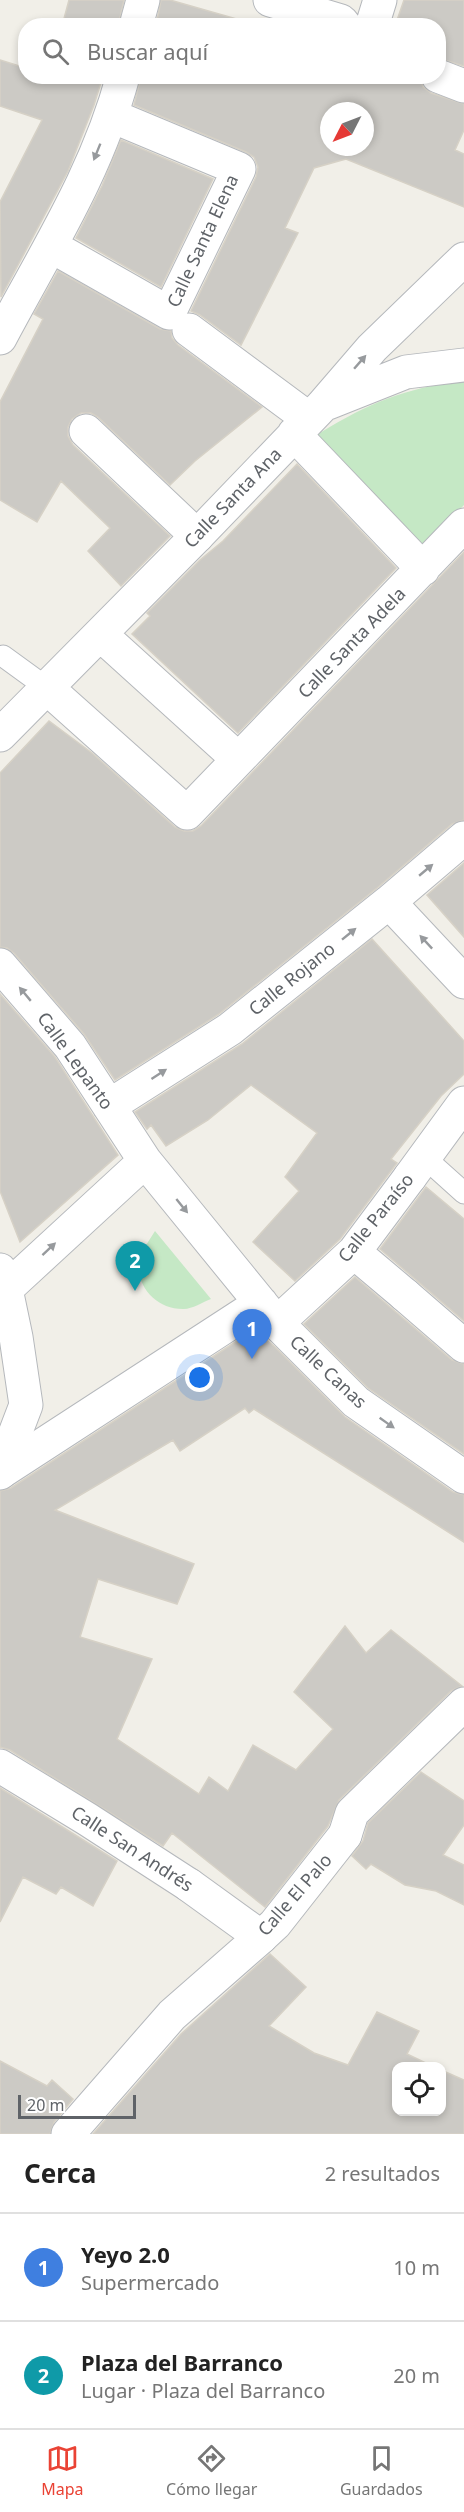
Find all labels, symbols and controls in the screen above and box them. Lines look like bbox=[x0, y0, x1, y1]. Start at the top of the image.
search box bbox=[18, 18, 446, 84]
icon: search bbox=[39, 35, 72, 68]
text: Buscar aquí bbox=[87, 36, 208, 66]
north arrow bbox=[320, 102, 374, 156]
one-way arrow bbox=[92, 143, 102, 161]
street label: Calle Santa Elena bbox=[161, 170, 243, 311]
one-way arrow bbox=[353, 355, 366, 370]
street label: Calle Santa Ana bbox=[178, 442, 286, 553]
street label: Calle Santa Adela bbox=[292, 582, 410, 703]
one-way arrow bbox=[418, 864, 433, 877]
one-way arrow bbox=[341, 927, 357, 940]
one-way arrow bbox=[420, 935, 434, 949]
street label: Calle Rojano bbox=[243, 936, 340, 1020]
one-way arrow bbox=[19, 986, 32, 1002]
street label: Calle Lepanto bbox=[32, 1007, 119, 1114]
one-way arrow bbox=[150, 1069, 167, 1080]
street label: Calle Paraíso bbox=[332, 1168, 419, 1267]
one-way arrow bbox=[176, 1198, 189, 1214]
one-way arrow bbox=[42, 1242, 57, 1256]
pin: 2 bbox=[116, 1242, 154, 1291]
pin: 1 bbox=[232, 1310, 272, 1359]
street label: Calle Canas bbox=[285, 1329, 372, 1413]
your location bbox=[185, 1363, 214, 1392]
one-way arrow bbox=[379, 1417, 395, 1429]
street label: Calle San Andrés bbox=[67, 1800, 198, 1897]
street label: Calle El Palo bbox=[252, 1848, 337, 1941]
map controls bbox=[392, 2062, 446, 2116]
button: locate bbox=[392, 2062, 446, 2116]
scale bar bbox=[18, 2092, 136, 2120]
text: 20 m bbox=[27, 2094, 64, 2116]
text: Cerca bbox=[24, 2155, 96, 2191]
text: 2 resultados bbox=[325, 2160, 440, 2187]
text: Yeyo 2.0 bbox=[81, 2239, 170, 2269]
text: 1 bbox=[38, 2254, 49, 2281]
text: 10 m bbox=[393, 2254, 440, 2281]
text: Supermercado bbox=[81, 2269, 219, 2296]
text: Plaza del Barranco bbox=[81, 2347, 283, 2377]
text: 2 bbox=[38, 2362, 49, 2389]
text: 20 m bbox=[393, 2362, 440, 2389]
text: Lugar · Plaza del Barranco bbox=[81, 2377, 325, 2404]
tab: Mapa bbox=[41, 2442, 84, 2500]
tab: Cómo llegar bbox=[166, 2442, 257, 2500]
tab: Guardados bbox=[340, 2442, 423, 2500]

